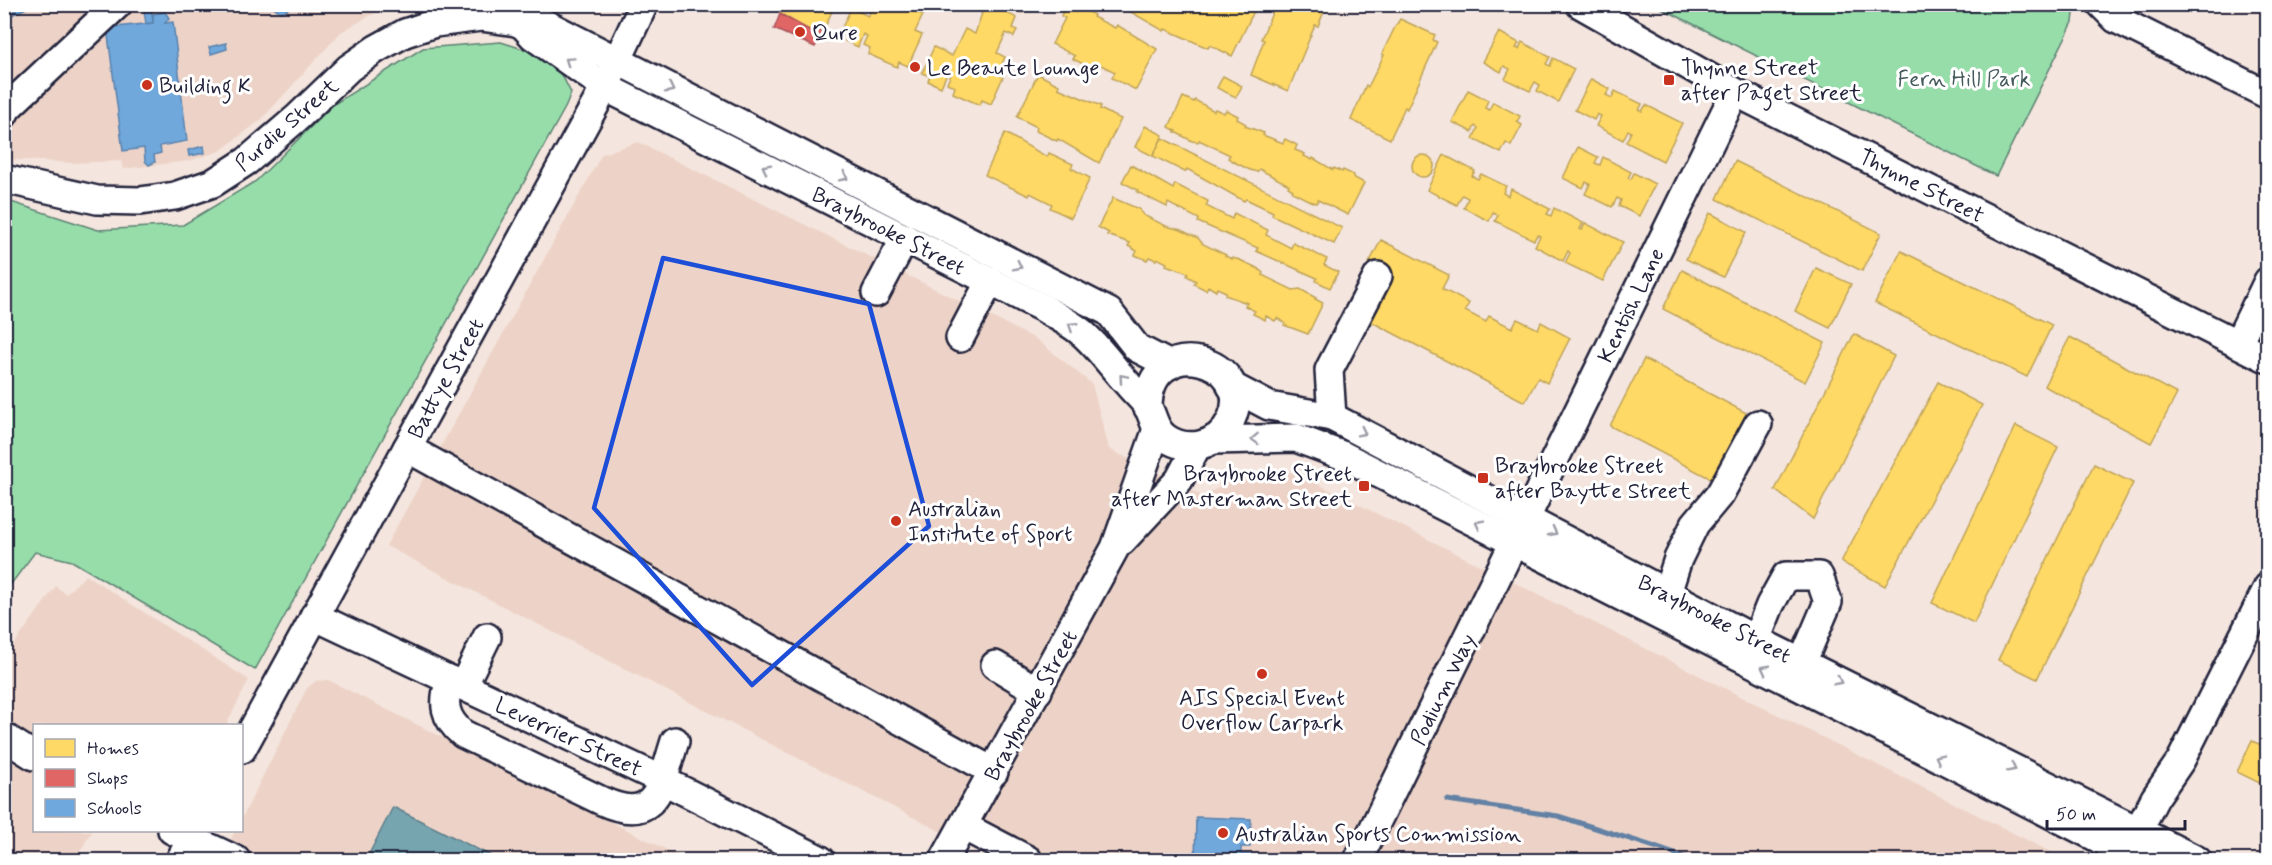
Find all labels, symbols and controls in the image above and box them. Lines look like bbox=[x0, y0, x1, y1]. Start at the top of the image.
place label: Qure bbox=[812, 20, 858, 48]
marker: Qure bbox=[793, 25, 807, 39]
place label: Le Beaute Lounge bbox=[927, 55, 1100, 84]
place label: Thynne Street after Paget Street bbox=[1681, 55, 1862, 111]
one-way arrow bbox=[564, 57, 575, 68]
marker: Le Beaute Lounge bbox=[908, 60, 922, 74]
park label: Fern Hill Park bbox=[1898, 66, 2030, 94]
place label: Building K bbox=[159, 73, 251, 104]
street label: Purdie Street bbox=[230, 73, 345, 178]
marker: Thynne Street after Paget Street bbox=[1662, 73, 1676, 87]
marker: Building K bbox=[140, 78, 154, 92]
one-way arrow bbox=[664, 81, 675, 93]
street label: Thynne Street bbox=[1854, 143, 1988, 230]
one-way arrow bbox=[761, 164, 772, 175]
one-way arrow bbox=[837, 170, 848, 182]
street label: Braybrooke Street bbox=[807, 181, 970, 282]
street label: Kentish Lane bbox=[1592, 244, 1672, 368]
one-way arrow bbox=[1011, 258, 1022, 270]
street label: Battye Street bbox=[402, 314, 491, 444]
one-way arrow bbox=[1068, 322, 1079, 333]
one-way arrow bbox=[1119, 375, 1130, 385]
one-way arrow bbox=[1355, 425, 1366, 437]
one-way arrow bbox=[1250, 433, 1259, 445]
place label: Braybrooke Street after Baytte Street bbox=[1495, 453, 1691, 506]
place label: Braybrooke Street after Masterman Street bbox=[1111, 461, 1352, 514]
marker: Braybrooke Street after Baytte Street bbox=[1476, 471, 1490, 485]
marker: Braybrooke Street after Masterman Street bbox=[1357, 479, 1371, 493]
place label: Australian Institute of Sport bbox=[908, 496, 1072, 549]
marker: Australian Institute of Sport bbox=[889, 514, 903, 528]
one-way arrow bbox=[1475, 520, 1486, 531]
one-way arrow bbox=[1547, 525, 1557, 536]
street label: Braybrooke Street bbox=[1633, 569, 1796, 670]
street label: Braybrooke Street bbox=[979, 626, 1085, 786]
street label: Podium Way bbox=[1405, 630, 1483, 750]
one-way arrow bbox=[1761, 665, 1772, 677]
marker: AIS Special Event Overflow Carpark bbox=[1255, 667, 1269, 681]
one-way arrow bbox=[1831, 673, 1842, 685]
place label: AIS Special Event Overflow Carpark bbox=[1179, 685, 1345, 738]
street label: Leverrier Street bbox=[490, 692, 646, 784]
legend bbox=[33, 724, 243, 832]
text: Homes bbox=[87, 737, 139, 761]
one-way arrow bbox=[1935, 754, 1946, 765]
one-way arrow bbox=[2006, 761, 2016, 772]
text: Shops bbox=[87, 767, 128, 791]
scale bar bbox=[2047, 793, 2185, 831]
text: Schools bbox=[87, 797, 142, 821]
text: 50 m bbox=[2056, 803, 2096, 827]
place label: Australian Sports Commission bbox=[1235, 821, 1521, 849]
marker: Australian Sports Commission bbox=[1216, 826, 1230, 840]

